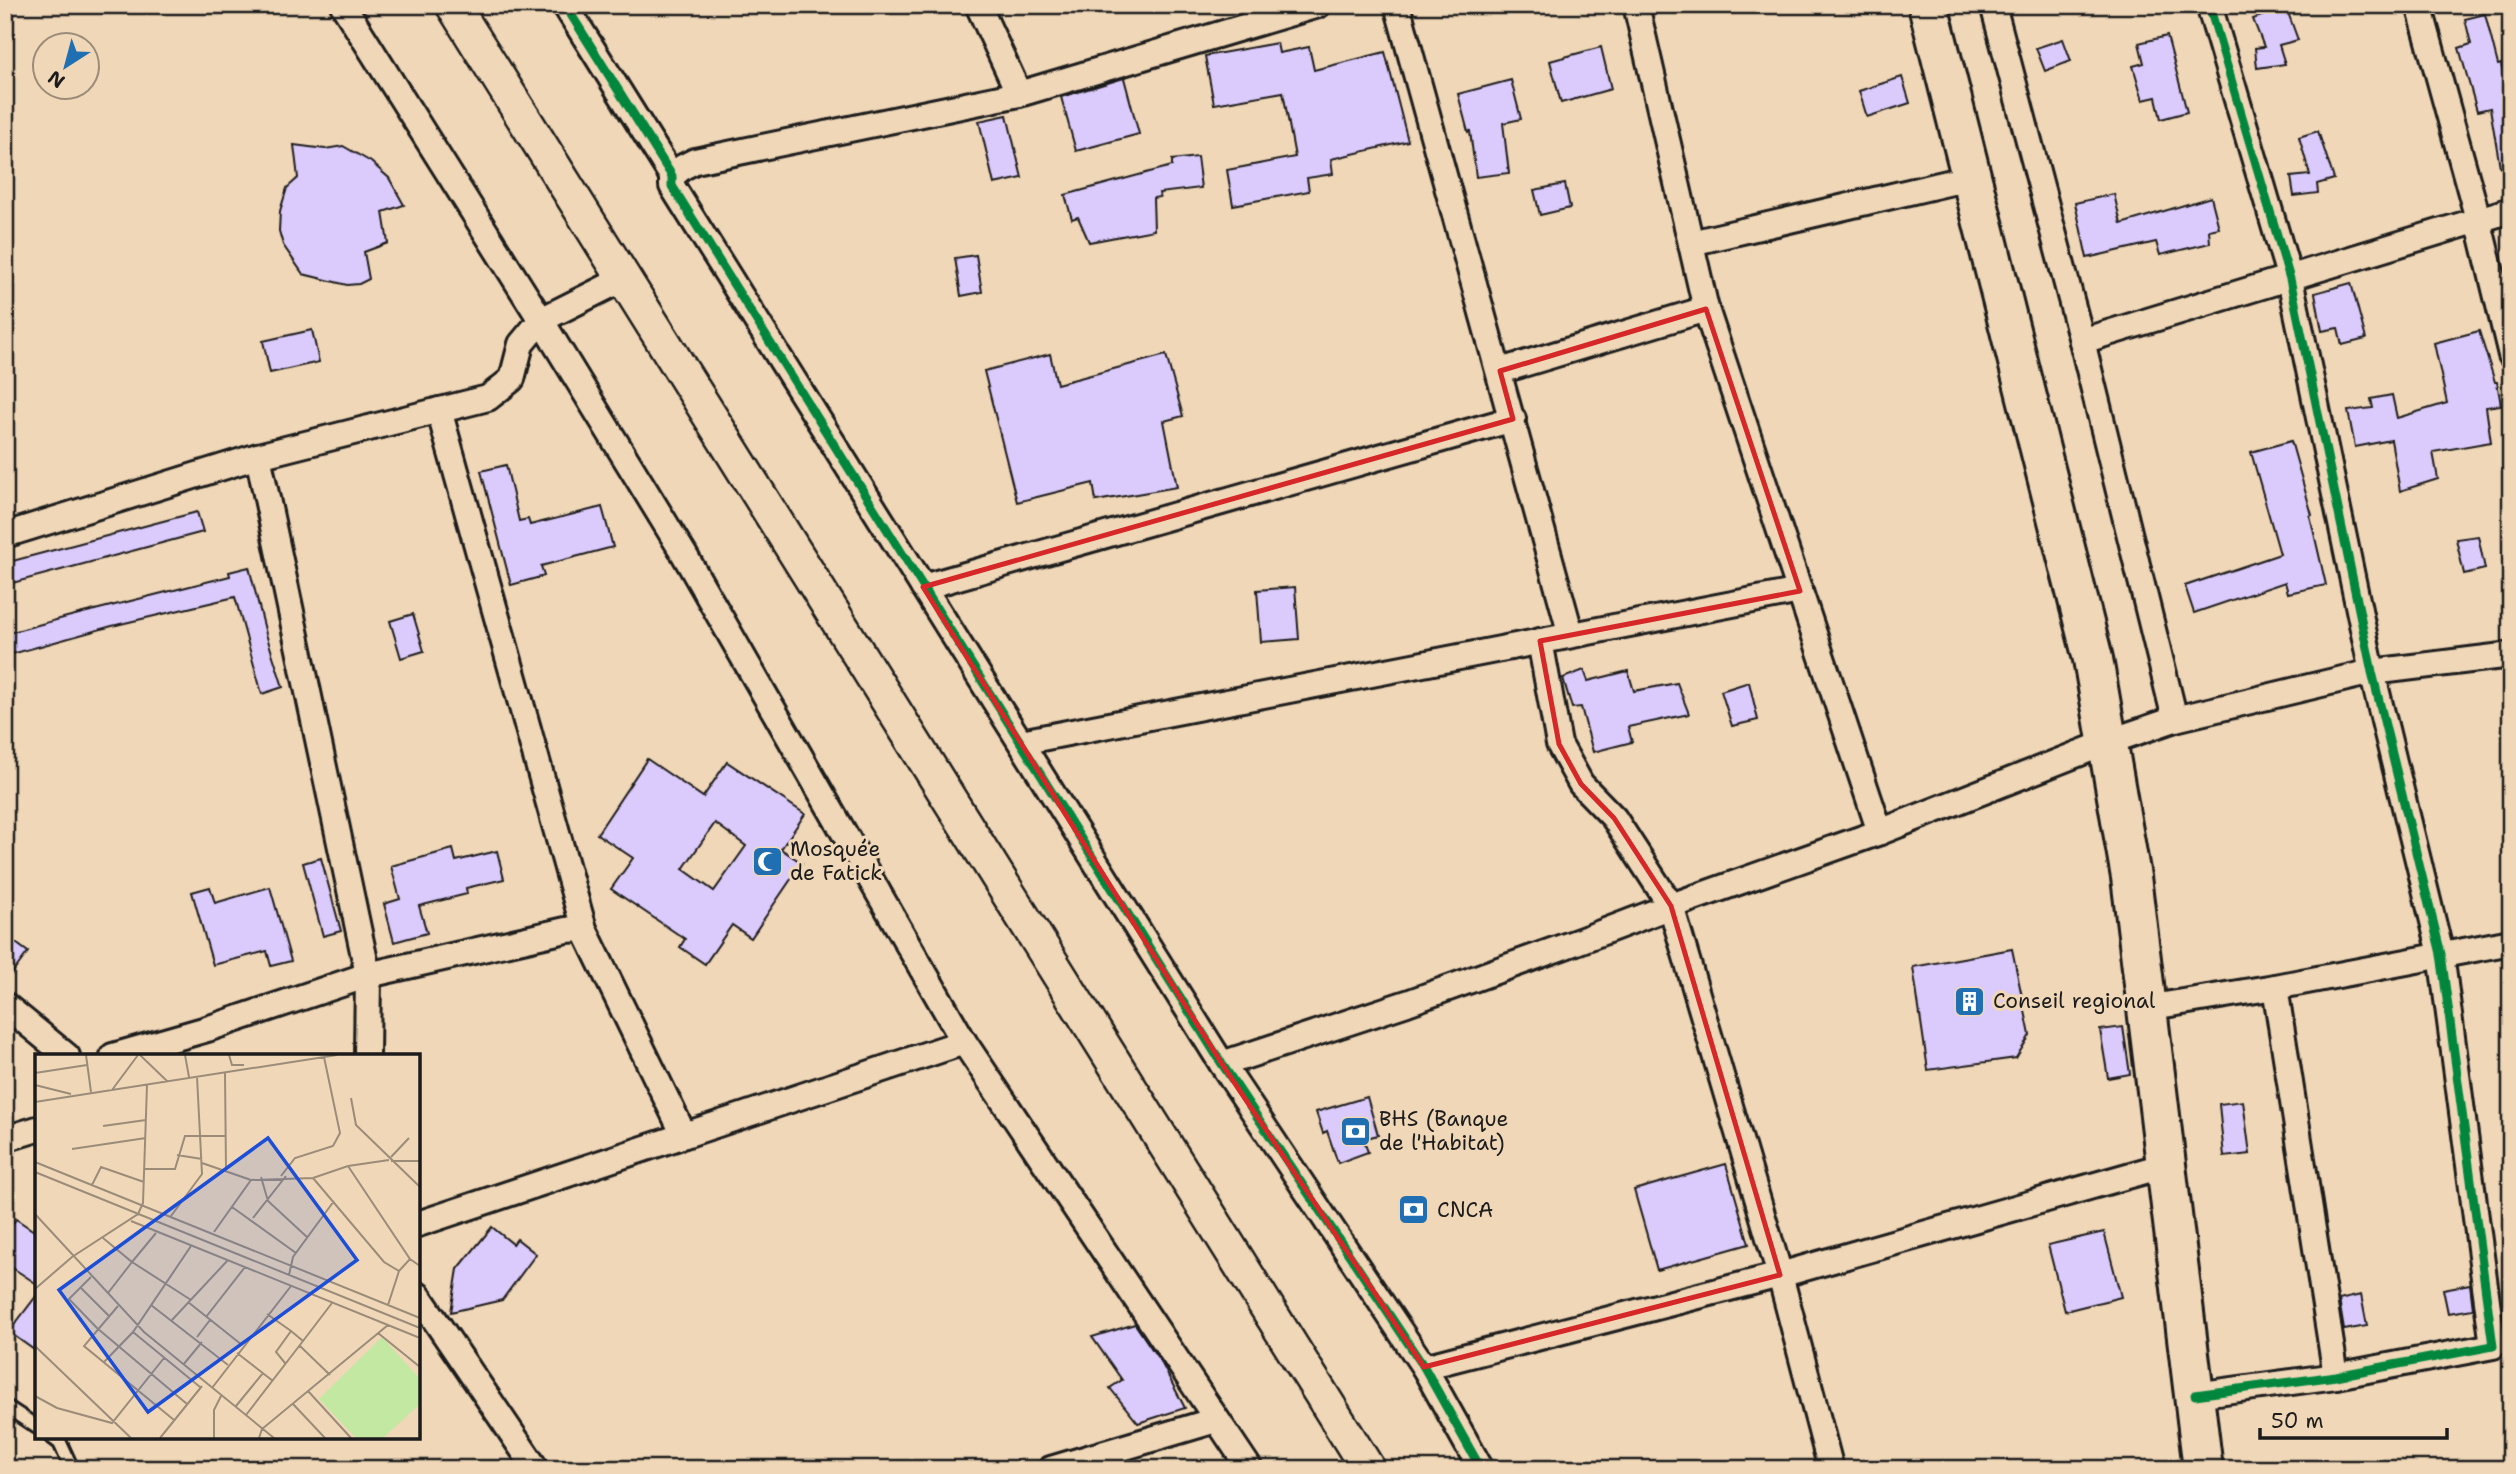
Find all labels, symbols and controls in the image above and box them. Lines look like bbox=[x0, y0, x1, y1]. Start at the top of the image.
north arrow bbox=[32, 32, 102, 102]
text: N bbox=[43, 65, 70, 94]
place label: Mosquée de Fatick bbox=[790, 835, 882, 887]
mosque icon: Mosquée de Fatick bbox=[750, 844, 784, 878]
building icon: Conseil regional bbox=[1953, 984, 1987, 1018]
place label: Conseil regional bbox=[1993, 987, 2156, 1015]
inset map bbox=[35, 1054, 420, 1439]
place label: BHS (Banque de l'Habitat) bbox=[1379, 1105, 1508, 1157]
bank icon: BHS (Banque de l'Habitat) bbox=[1339, 1114, 1373, 1148]
bank icon: CNCA bbox=[1397, 1193, 1431, 1227]
place label: CNCA bbox=[1437, 1196, 1493, 1224]
scale bar bbox=[2260, 1397, 2448, 1441]
text: 50 m bbox=[2271, 1407, 2324, 1435]

